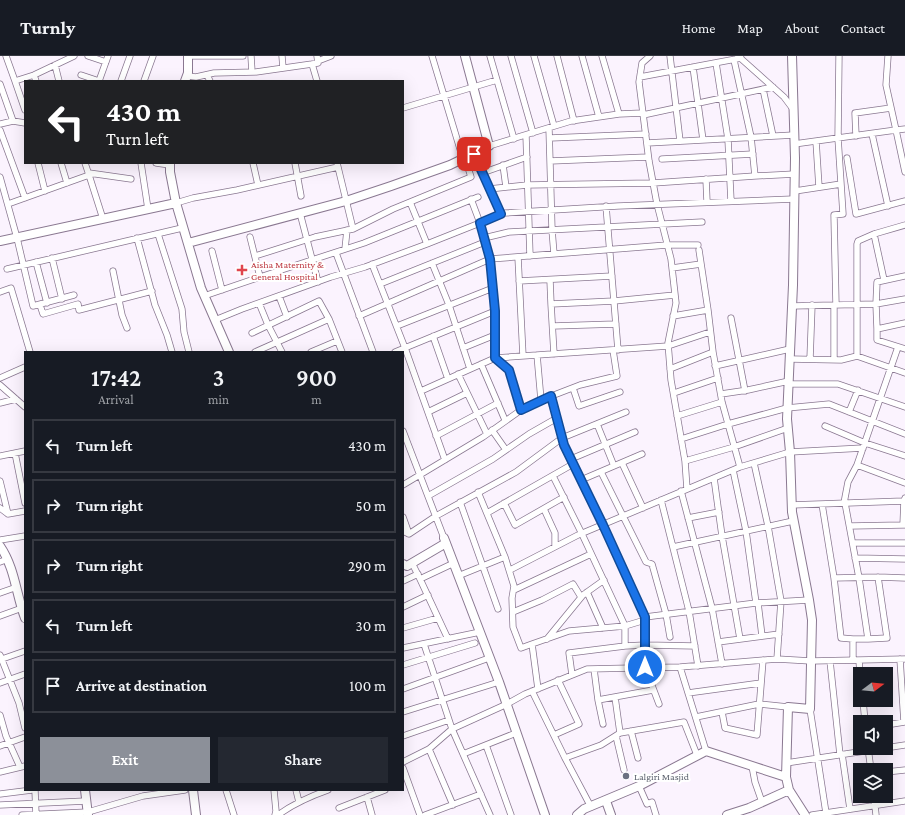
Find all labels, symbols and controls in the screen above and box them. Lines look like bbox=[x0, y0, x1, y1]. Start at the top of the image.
text: Turnly bbox=[20, 17, 75, 38]
text: Home bbox=[682, 20, 715, 36]
text: Map bbox=[737, 20, 763, 36]
text: About bbox=[785, 20, 819, 36]
text: Contact bbox=[841, 20, 885, 36]
icon: left bbox=[40, 96, 92, 148]
text: 430 m bbox=[106, 96, 181, 127]
text: Turn left bbox=[106, 129, 169, 149]
pin bbox=[457, 137, 491, 171]
icon: arrive bbox=[463, 143, 485, 165]
place label: Aisha Maternity & General Hospital bbox=[251, 259, 325, 282]
marker: Aisha Maternity & General Hospital bbox=[236, 264, 248, 276]
text: 17:42 bbox=[91, 364, 141, 391]
text: 3 bbox=[213, 364, 224, 391]
text: 900 bbox=[296, 364, 337, 391]
text: Arrival bbox=[98, 392, 134, 407]
text: min bbox=[208, 392, 229, 407]
text: m bbox=[311, 392, 322, 407]
icon: left bbox=[42, 435, 64, 457]
text: Turn left bbox=[76, 438, 132, 454]
text: 430 m bbox=[348, 438, 386, 454]
icon: right bbox=[42, 495, 64, 517]
text: Turn right bbox=[76, 498, 143, 514]
text: 50 m bbox=[356, 498, 386, 514]
icon: right bbox=[42, 555, 64, 577]
text: Turn right bbox=[76, 558, 143, 574]
text: 290 m bbox=[348, 558, 386, 574]
icon: left bbox=[42, 615, 64, 637]
text: Turn left bbox=[76, 618, 132, 634]
text: 30 m bbox=[356, 618, 386, 634]
position arrow bbox=[624, 646, 666, 688]
north arrow bbox=[853, 667, 893, 707]
map controls bbox=[853, 667, 893, 803]
icon: arrive bbox=[42, 675, 64, 697]
text: Arrive at destination bbox=[76, 678, 207, 694]
text: 100 m bbox=[349, 678, 386, 694]
button: sound bbox=[853, 715, 893, 755]
button: Exit bbox=[40, 737, 210, 783]
button: Share bbox=[218, 737, 388, 783]
button: layers bbox=[853, 763, 893, 803]
marker: Lalgiri Masjid bbox=[621, 771, 631, 781]
place label: Lalgiri Masjid bbox=[634, 771, 690, 783]

